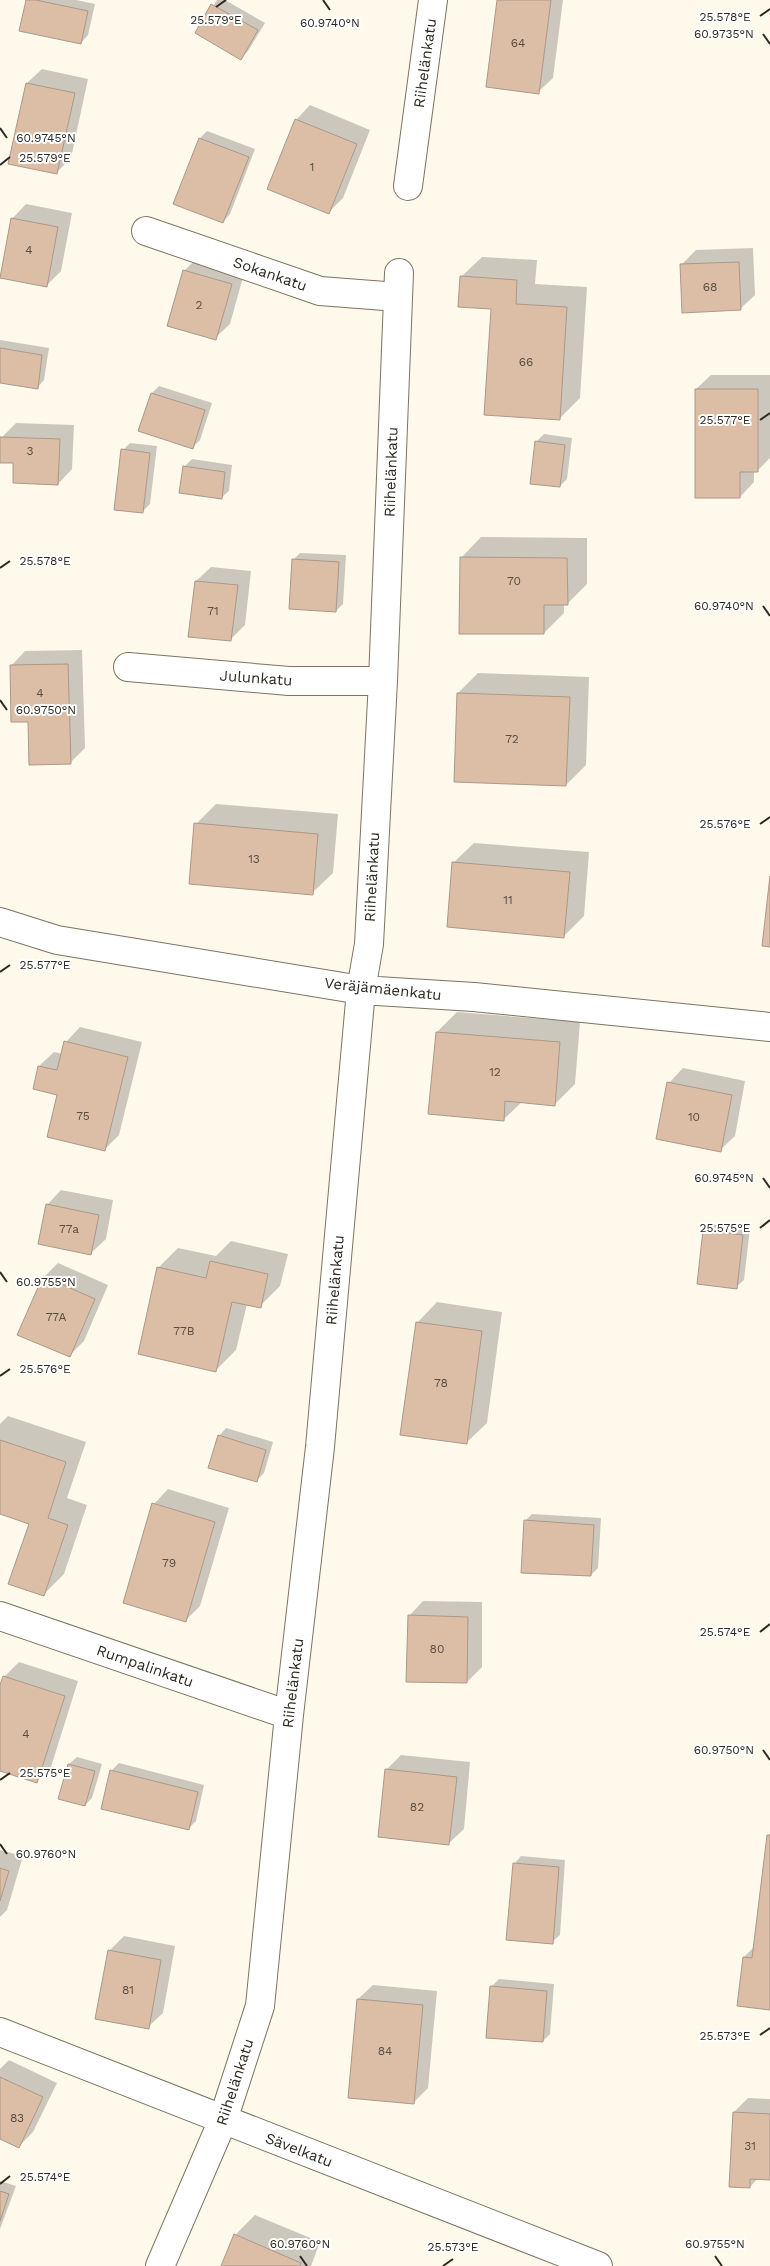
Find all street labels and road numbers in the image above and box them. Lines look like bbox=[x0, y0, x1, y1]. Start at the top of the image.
street label: Riihelänkatu bbox=[410, 17, 440, 109]
street label: Sokankatu bbox=[231, 253, 309, 295]
street label: Riihelänkatu bbox=[380, 427, 402, 517]
street label: Julunkatu bbox=[219, 666, 293, 690]
street label: Riihelänkatu bbox=[361, 831, 383, 923]
street label: Veräjämäenkatu bbox=[324, 974, 442, 1004]
street label: Riihelänkatu bbox=[322, 1234, 348, 1326]
street label: Riihelänkatu bbox=[279, 1637, 307, 1729]
street label: Rumpalinkatu bbox=[94, 1641, 196, 1691]
street label: Riihelänkatu bbox=[212, 2036, 258, 2128]
street label: Sävelkatu bbox=[263, 2129, 335, 2171]

